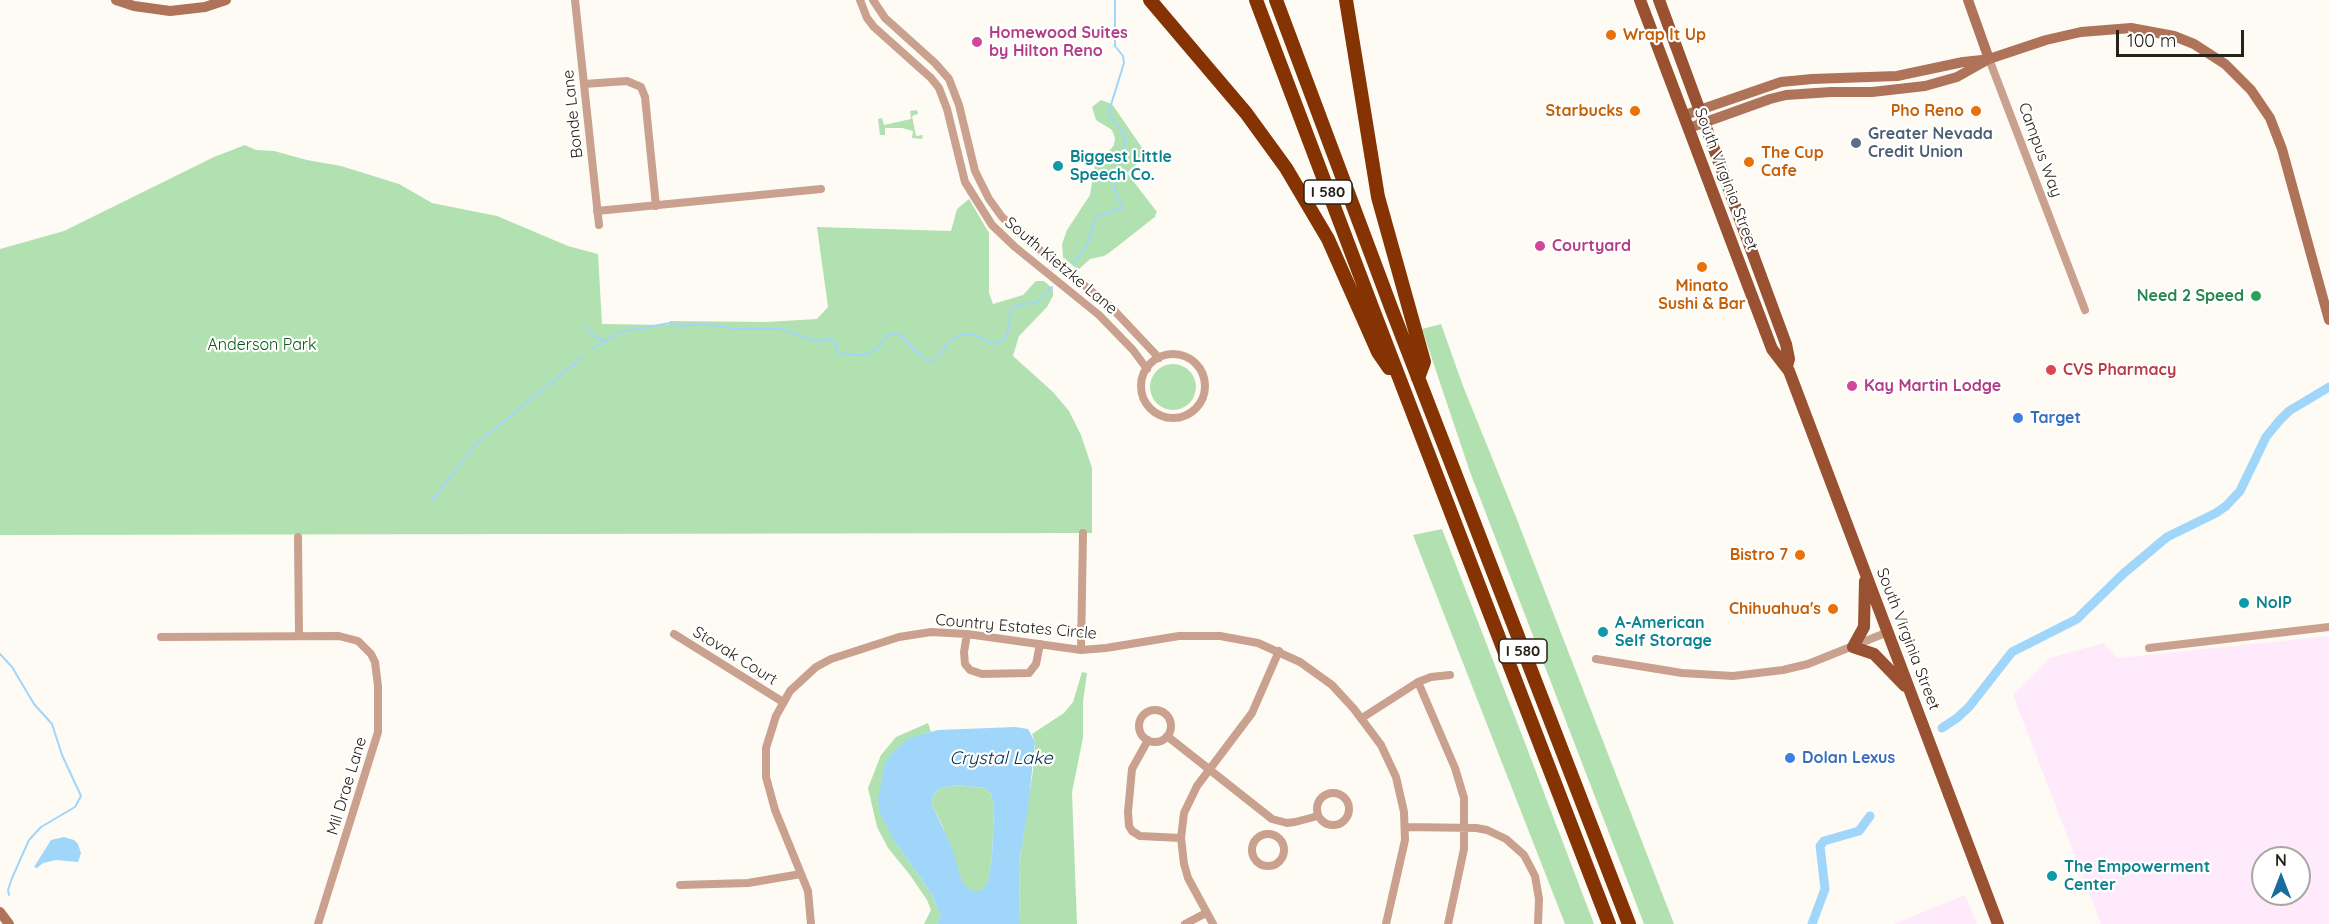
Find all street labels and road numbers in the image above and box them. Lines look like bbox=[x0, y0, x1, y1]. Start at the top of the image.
street label: Bonde Lane bbox=[559, 69, 587, 159]
street label: Campus Way bbox=[2014, 100, 2066, 200]
street label: South Virginia Street bbox=[1690, 105, 1762, 253]
road number: I 580 bbox=[1304, 180, 1352, 204]
street label: South Kietzke Lane bbox=[1001, 213, 1121, 319]
street label: South Virginia Street bbox=[1872, 565, 1944, 713]
street label: Country Estates Circle bbox=[934, 610, 1098, 644]
street label: Stovak Court bbox=[689, 622, 781, 690]
road number: I 580 bbox=[1499, 639, 1547, 663]
street label: Mil Drae Lane bbox=[323, 735, 371, 837]

